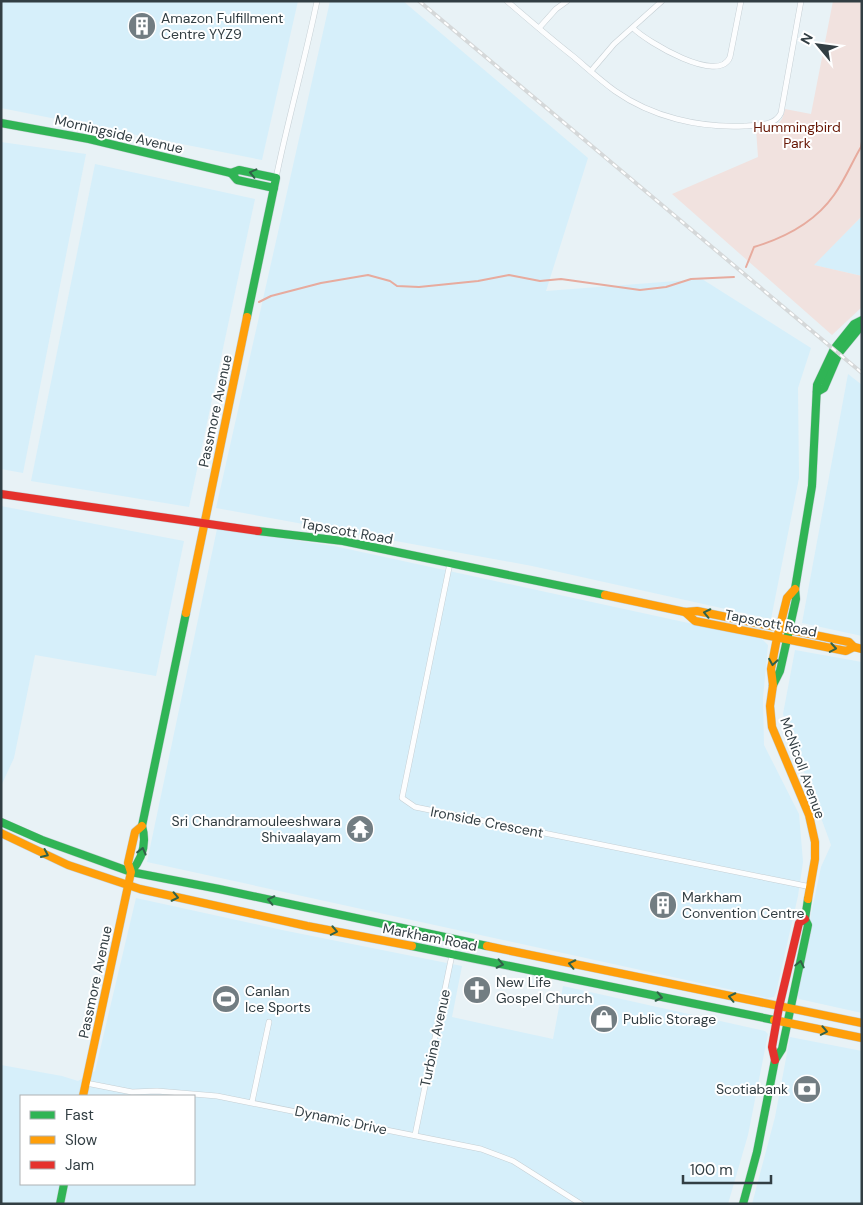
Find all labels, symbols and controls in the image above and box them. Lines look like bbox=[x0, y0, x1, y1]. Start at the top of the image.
place label: Amazon Fulfillment Centre YYZ9 bbox=[161, 9, 284, 43]
building icon: Amazon Fulfillment Centre YYZ9 bbox=[127, 11, 157, 41]
north arrow bbox=[793, 20, 843, 70]
text: N bbox=[796, 30, 817, 48]
street label: Morningside Avenue bbox=[53, 111, 185, 158]
park label: Hummingbird Park bbox=[753, 118, 841, 152]
one-way arrow bbox=[249, 168, 258, 179]
street label: Passmore Avenue bbox=[194, 353, 236, 469]
street label: Tapscott Road bbox=[299, 514, 395, 548]
street label: Tapscott Road bbox=[723, 605, 819, 641]
one-way arrow bbox=[702, 608, 711, 618]
one-way arrow bbox=[829, 643, 837, 653]
one-way arrow bbox=[768, 657, 778, 666]
street label: McNicoll Avenue bbox=[776, 715, 830, 821]
street label: Ironside Crescent bbox=[429, 802, 545, 842]
place label: Sri Chandramouleeshwara Shivaalayam bbox=[172, 812, 341, 846]
temple icon: Sri Chandramouleeshwara Shivaalayam bbox=[345, 814, 375, 844]
one-way arrow bbox=[136, 846, 147, 855]
one-way arrow bbox=[40, 848, 49, 858]
place label: Markham Convention Centre bbox=[682, 888, 805, 922]
building icon: Markham Convention Centre bbox=[648, 890, 678, 920]
one-way arrow bbox=[171, 891, 180, 902]
one-way arrow bbox=[266, 896, 275, 906]
street label: Markham Road bbox=[381, 919, 479, 955]
street label: Passmore Avenue bbox=[74, 924, 116, 1040]
one-way arrow bbox=[330, 926, 339, 936]
one-way arrow bbox=[496, 958, 504, 969]
one-way arrow bbox=[794, 959, 805, 968]
one-way arrow bbox=[568, 960, 577, 970]
place label: New Life Gospel Church bbox=[496, 973, 593, 1007]
church icon: New Life Gospel Church bbox=[462, 975, 492, 1005]
place label: Canlan Ice Sports bbox=[245, 982, 311, 1016]
sports icon: Canlan Ice Sports bbox=[211, 984, 241, 1014]
street label: Turbina Avenue bbox=[416, 987, 454, 1089]
one-way arrow bbox=[655, 991, 664, 1002]
one-way arrow bbox=[727, 992, 736, 1003]
shop icon: Public Storage bbox=[589, 1004, 619, 1034]
place label: Public Storage bbox=[623, 1010, 716, 1028]
one-way arrow bbox=[820, 1025, 829, 1036]
bank icon: Scotiabank bbox=[792, 1074, 822, 1104]
place label: Scotiabank bbox=[716, 1080, 788, 1098]
legend bbox=[20, 1095, 195, 1185]
street label: Dynamic Drive bbox=[293, 1101, 389, 1139]
text: Fast bbox=[65, 1105, 94, 1125]
text: Slow bbox=[65, 1130, 98, 1150]
scale bar bbox=[683, 1152, 770, 1184]
text: Jam bbox=[65, 1155, 94, 1175]
text: 100 m bbox=[690, 1160, 733, 1180]

